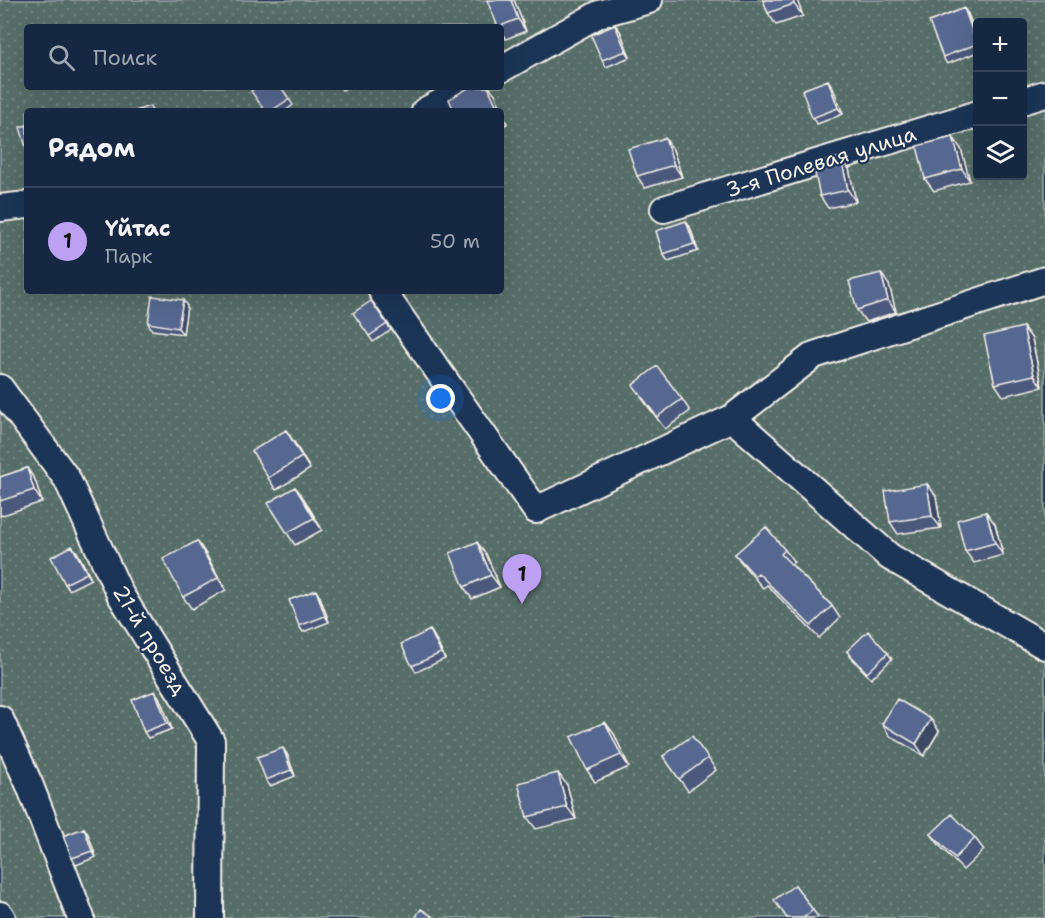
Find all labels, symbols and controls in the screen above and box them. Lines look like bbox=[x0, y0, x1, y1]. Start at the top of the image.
map controls bbox=[973, 18, 1027, 180]
button: + bbox=[973, 18, 1027, 72]
search box bbox=[24, 24, 504, 90]
icon: search bbox=[45, 41, 78, 74]
text: Поиск bbox=[93, 43, 157, 72]
button: − bbox=[973, 72, 1027, 126]
street label: 3-я Полевая улица bbox=[722, 120, 920, 204]
button: layers bbox=[973, 126, 1027, 180]
text: Рядом bbox=[48, 130, 135, 165]
text: Үйтас bbox=[105, 214, 171, 243]
text: 1 bbox=[63, 228, 72, 254]
text: 50 m bbox=[430, 228, 480, 254]
text: Парк bbox=[105, 243, 152, 269]
your location bbox=[426, 384, 455, 413]
pin: 1 bbox=[502, 554, 542, 604]
street label: 21-й проезд bbox=[106, 580, 194, 700]

